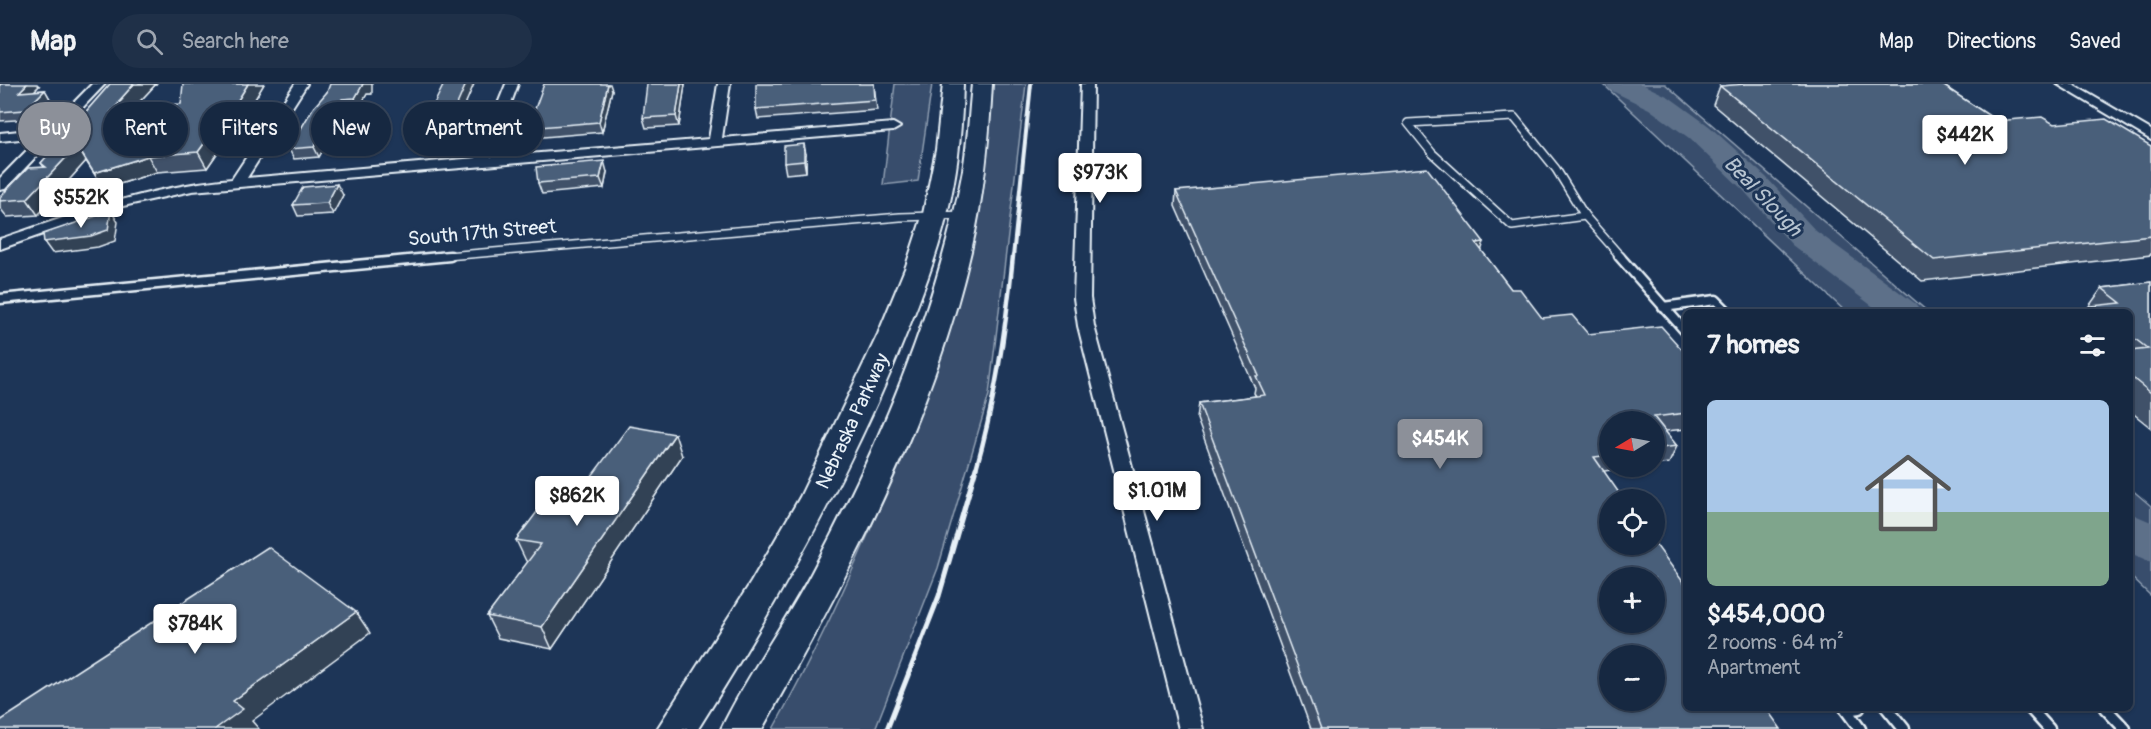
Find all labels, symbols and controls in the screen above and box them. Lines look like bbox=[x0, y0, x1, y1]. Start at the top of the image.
search box bbox=[112, 14, 532, 68]
text: Map bbox=[30, 24, 76, 59]
icon: search bbox=[133, 25, 166, 58]
text: Search here bbox=[181, 27, 289, 55]
text: Map bbox=[1879, 28, 1914, 55]
text: Directions bbox=[1947, 28, 2036, 55]
text: Saved bbox=[2069, 28, 2121, 55]
chip: Buy bbox=[18, 102, 91, 156]
chip: Rent bbox=[103, 102, 188, 156]
chip: Filters bbox=[200, 102, 299, 156]
chip: New bbox=[311, 102, 391, 156]
chip: Apartment bbox=[403, 102, 543, 156]
pin: $442K bbox=[1923, 115, 2007, 166]
text: $442K bbox=[1936, 122, 1994, 147]
water label: Beal Slough bbox=[1718, 151, 1808, 243]
pin: $973K bbox=[1058, 153, 1142, 204]
text: $973K bbox=[1073, 160, 1127, 185]
pin: $552K bbox=[39, 178, 123, 229]
text: $552K bbox=[53, 185, 109, 210]
street label: South 17th Street bbox=[407, 213, 558, 251]
text: 7 homes bbox=[1707, 329, 1799, 361]
icon: filters bbox=[2076, 329, 2109, 362]
street label: Nebraska Parkway bbox=[810, 349, 895, 493]
north arrow bbox=[1599, 411, 1665, 477]
map controls bbox=[1599, 411, 1665, 711]
pin: $454K bbox=[1398, 419, 1482, 470]
text: $454K bbox=[1412, 426, 1468, 451]
icon: home bbox=[1854, 439, 1962, 547]
pin: $1.01M bbox=[1108, 471, 1206, 522]
pin: $862K bbox=[535, 476, 619, 527]
text: $1.01M bbox=[1128, 478, 1186, 503]
text: $862K bbox=[549, 483, 605, 508]
button: locate bbox=[1599, 489, 1665, 555]
button: + bbox=[1599, 567, 1665, 633]
text: $454,000 bbox=[1707, 598, 1825, 630]
pin: $784K bbox=[153, 604, 237, 655]
text: $784K bbox=[167, 611, 223, 636]
text: 2 rooms · 64 m² bbox=[1707, 630, 1844, 655]
button: − bbox=[1599, 645, 1665, 711]
text: Apartment bbox=[1707, 655, 1800, 680]

